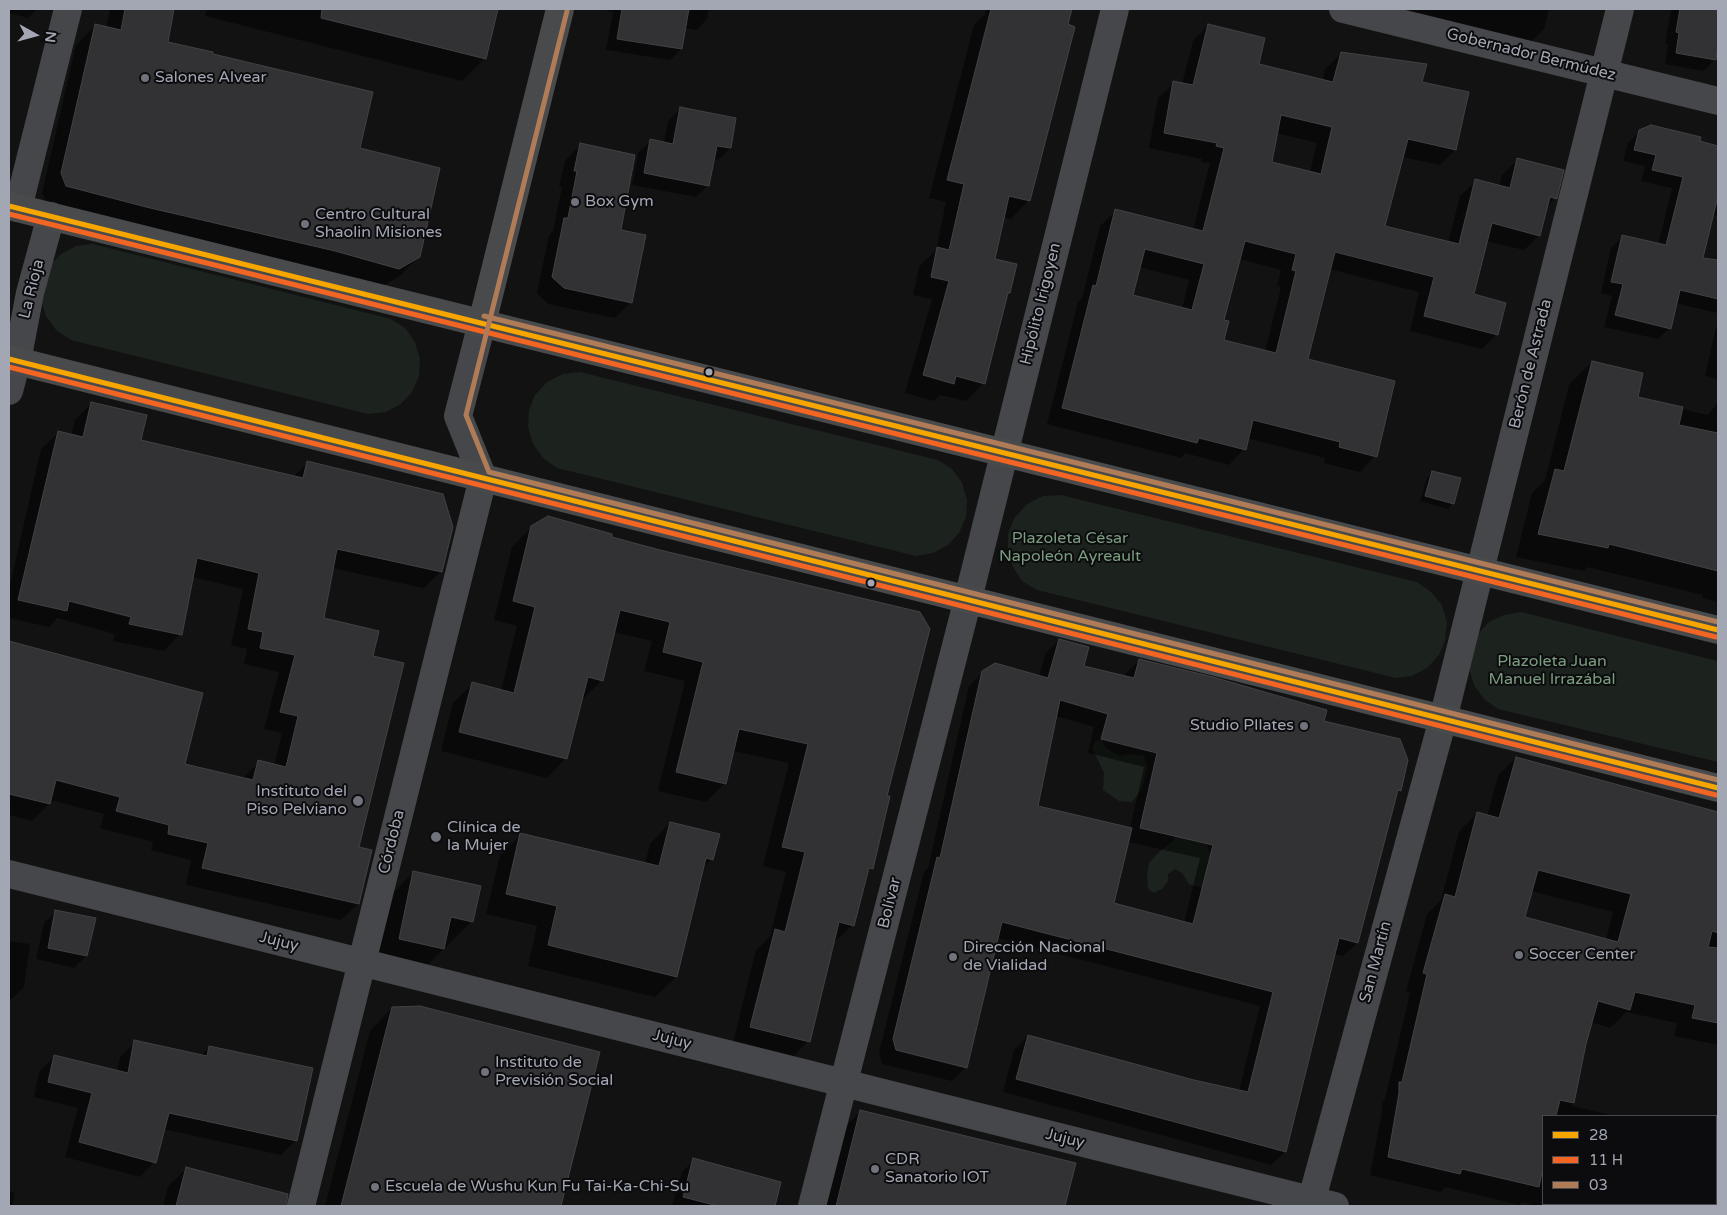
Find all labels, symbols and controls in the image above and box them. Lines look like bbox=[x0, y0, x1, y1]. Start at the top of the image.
north arrow bbox=[10, 10, 60, 60]
street label: Gobernador Bermúdez bbox=[1444, 25, 1618, 85]
text: N bbox=[41, 30, 60, 44]
place label: Salones Alvear bbox=[155, 68, 267, 88]
marker: Salones Alvear bbox=[139, 72, 151, 84]
place label: Box Gym bbox=[585, 192, 654, 212]
marker: Box Gym bbox=[569, 196, 581, 208]
place label: Centro Cultural Shaolin Misiones bbox=[315, 205, 442, 243]
marker: Centro Cultural Shaolin Misiones bbox=[299, 218, 311, 230]
street label: Hipólito Irigoyen bbox=[1017, 241, 1065, 367]
street label: La Rioja bbox=[15, 257, 49, 321]
street label: Berón de Astrada bbox=[1506, 297, 1556, 431]
unlabelled marker bbox=[704, 367, 714, 377]
park label: Plazoleta César Napoleón Ayreault bbox=[999, 529, 1141, 567]
unlabelled marker bbox=[866, 578, 876, 588]
park label: Plazoleta Juan Manuel Irrazábal bbox=[1489, 652, 1615, 690]
place label: Studio PIlates bbox=[1190, 716, 1294, 736]
marker: Studio PIlates bbox=[1298, 720, 1310, 732]
place label: Instituto del Piso Pelviano bbox=[246, 782, 347, 820]
marker: Instituto del Piso Pelviano bbox=[351, 794, 365, 808]
street label: Córdoba bbox=[375, 808, 409, 876]
place label: Clínica de la Mujer bbox=[447, 818, 521, 856]
marker: Clínica de la Mujer bbox=[429, 830, 443, 844]
street label: Bolívar bbox=[874, 875, 906, 931]
street label: San Martín bbox=[1356, 919, 1396, 1005]
street label: Jujuy bbox=[257, 928, 301, 956]
place label: Dirección Nacional de Vialidad bbox=[963, 938, 1105, 976]
place label: Soccer Center bbox=[1529, 945, 1636, 965]
marker: Soccer Center bbox=[1513, 949, 1525, 961]
marker: Dirección Nacional de Vialidad bbox=[947, 951, 959, 963]
street label: Jujuy bbox=[650, 1026, 694, 1054]
place label: Instituto de Previsión Social bbox=[495, 1053, 613, 1091]
marker: Instituto de Previsión Social bbox=[479, 1066, 491, 1078]
legend bbox=[1542, 1115, 1717, 1205]
street label: Jujuy bbox=[1043, 1125, 1087, 1153]
text: 28 bbox=[1589, 1126, 1608, 1144]
place label: CDR Sanatorio IOT bbox=[885, 1150, 989, 1188]
text: 11 H bbox=[1589, 1151, 1623, 1169]
marker: CDR Sanatorio IOT bbox=[869, 1163, 881, 1175]
text: 03 bbox=[1589, 1176, 1608, 1194]
place label: Escuela de Wushu Kun Fu Tai-Ka-Chi-Su bbox=[385, 1177, 689, 1197]
marker: Escuela de Wushu Kun Fu Tai-Ka-Chi-Su bbox=[369, 1181, 381, 1193]

